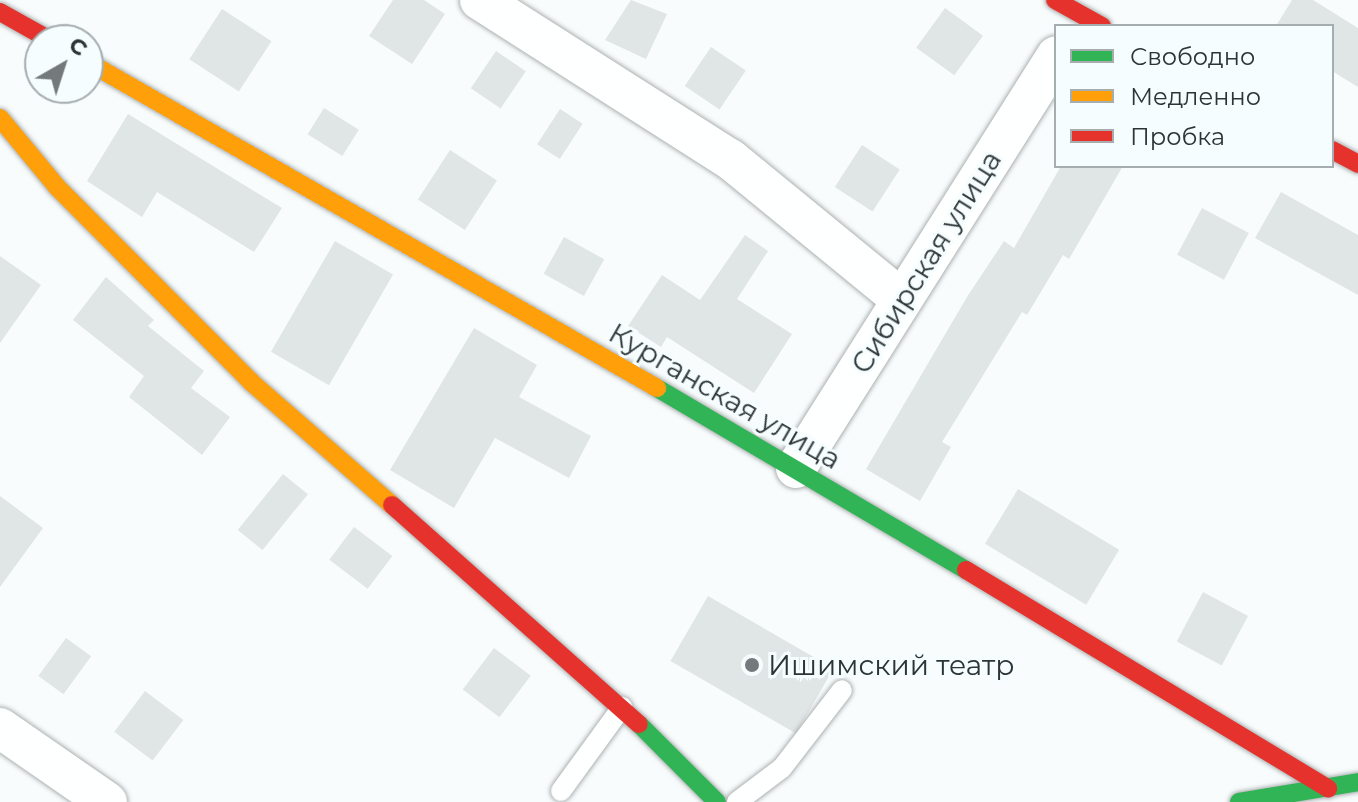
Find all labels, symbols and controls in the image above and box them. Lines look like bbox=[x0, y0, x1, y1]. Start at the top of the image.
north arrow bbox=[24, 24, 104, 104]
legend bbox=[1054, 24, 1334, 168]
text: С bbox=[63, 31, 93, 62]
text: Свободно bbox=[1130, 42, 1255, 71]
text: Медленно bbox=[1130, 82, 1261, 111]
text: Пробка bbox=[1130, 122, 1225, 151]
street label: Сибирская улица bbox=[844, 145, 1008, 379]
street label: Курганская улица bbox=[603, 316, 847, 476]
place label: Ишимский театр bbox=[768, 648, 1015, 682]
marker: Ишимский театр bbox=[743, 656, 761, 674]

